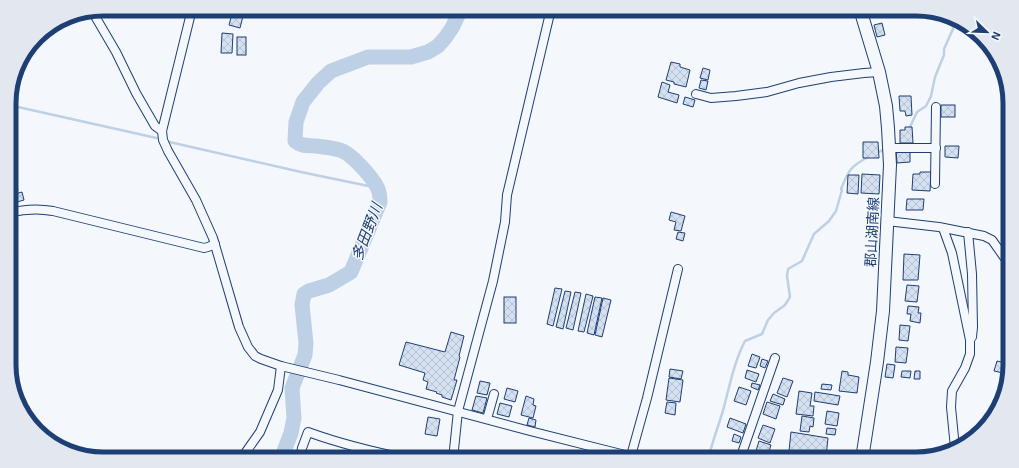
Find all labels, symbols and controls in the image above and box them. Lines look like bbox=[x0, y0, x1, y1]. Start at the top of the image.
north arrow bbox=[967, 12, 1007, 52]
text: N bbox=[989, 30, 1004, 42]
street label: 郡山湖南線 bbox=[861, 197, 882, 267]
water label: 多田野川 bbox=[347, 199, 386, 263]

